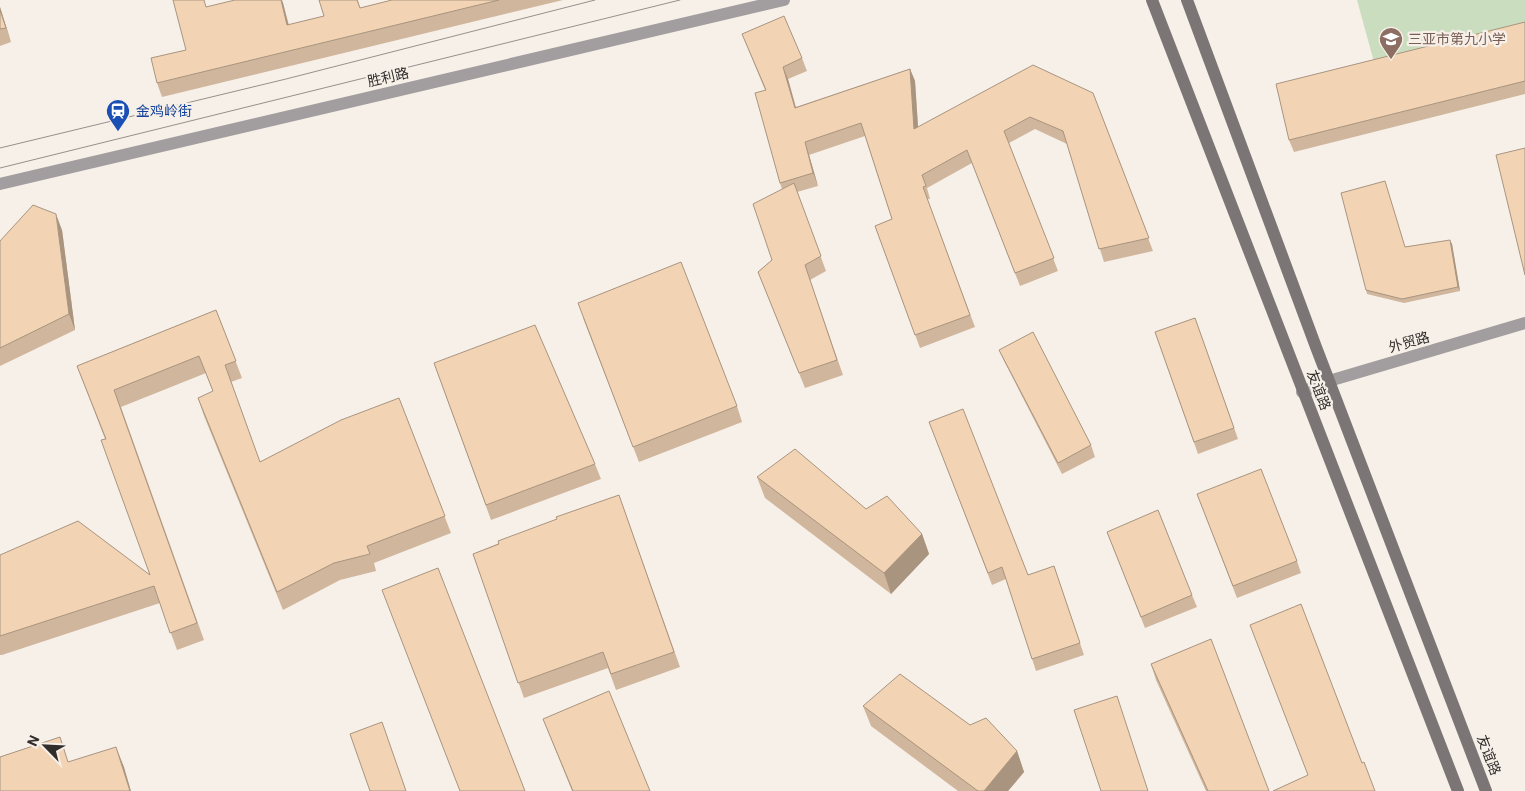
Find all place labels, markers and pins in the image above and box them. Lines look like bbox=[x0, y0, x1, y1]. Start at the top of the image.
school or university icon: 三亚市第九小学 bbox=[1378, 26, 1404, 60]
place label: 三亚市第九小学 bbox=[1408, 31, 1506, 47]
station icon: 金鸡岭街 bbox=[105, 98, 131, 132]
place label: 金鸡岭街 bbox=[136, 103, 192, 119]

